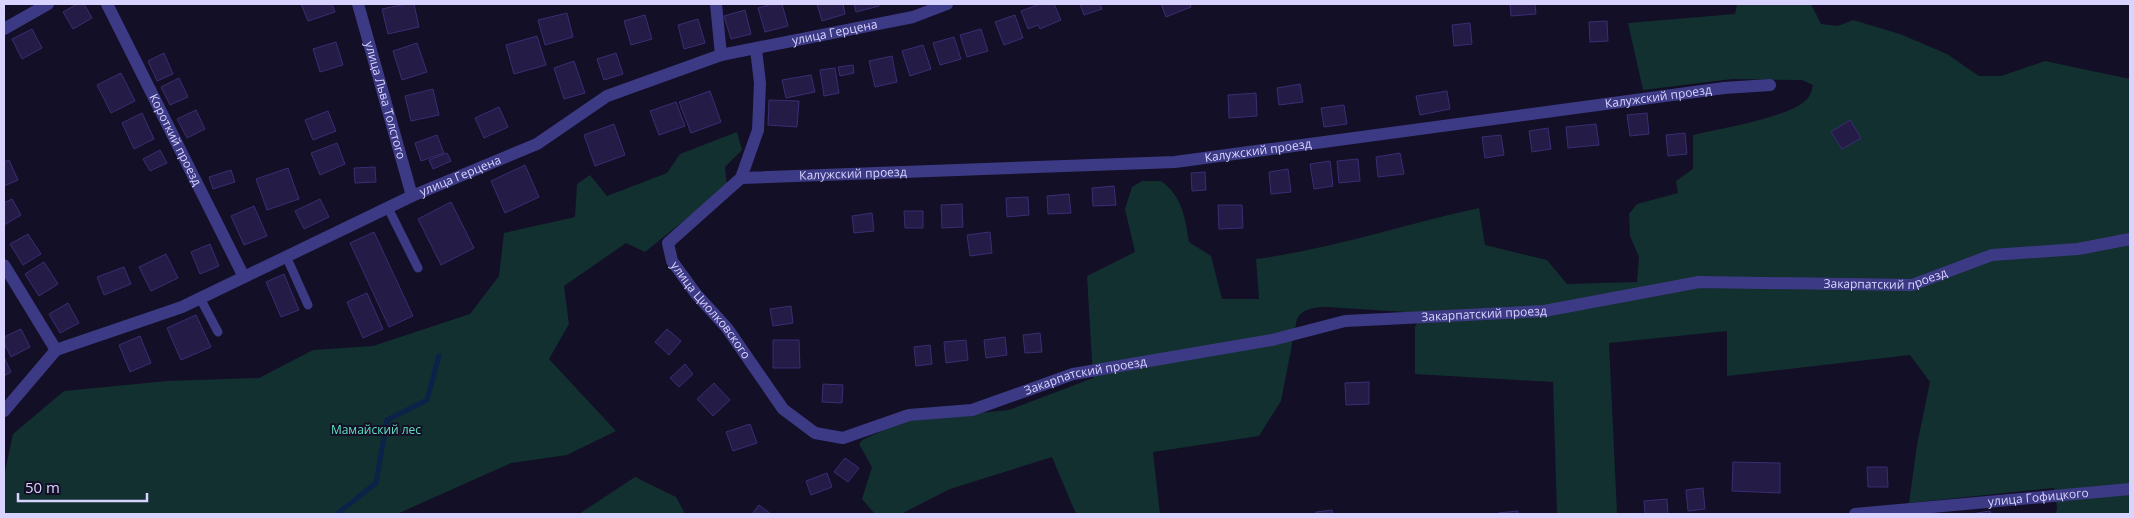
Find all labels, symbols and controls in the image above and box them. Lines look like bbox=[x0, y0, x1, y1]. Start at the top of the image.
street label: улица Герцена bbox=[790, 15, 879, 49]
street label: улица Льва Толстого bbox=[361, 39, 410, 161]
street label: Калужский проезд bbox=[1604, 81, 1713, 112]
street label: Короткий проезд bbox=[145, 91, 206, 189]
street label: Калужский проезд bbox=[1203, 135, 1312, 166]
street label: улица Герцена bbox=[417, 151, 503, 200]
street label: Калужский проезд bbox=[799, 163, 907, 184]
street label: улица Циолковского bbox=[667, 258, 755, 362]
street label: Закарпатский проезд bbox=[1823, 264, 1950, 293]
street label: Закарпатский проезд bbox=[1421, 302, 1547, 325]
street label: Закарпатский проезд bbox=[1022, 353, 1148, 399]
park label: Мамайский лес bbox=[331, 421, 421, 438]
scale bar bbox=[18, 470, 146, 502]
text: 50 m bbox=[25, 477, 60, 497]
street label: улица Гофицкого bbox=[1987, 484, 2089, 510]

